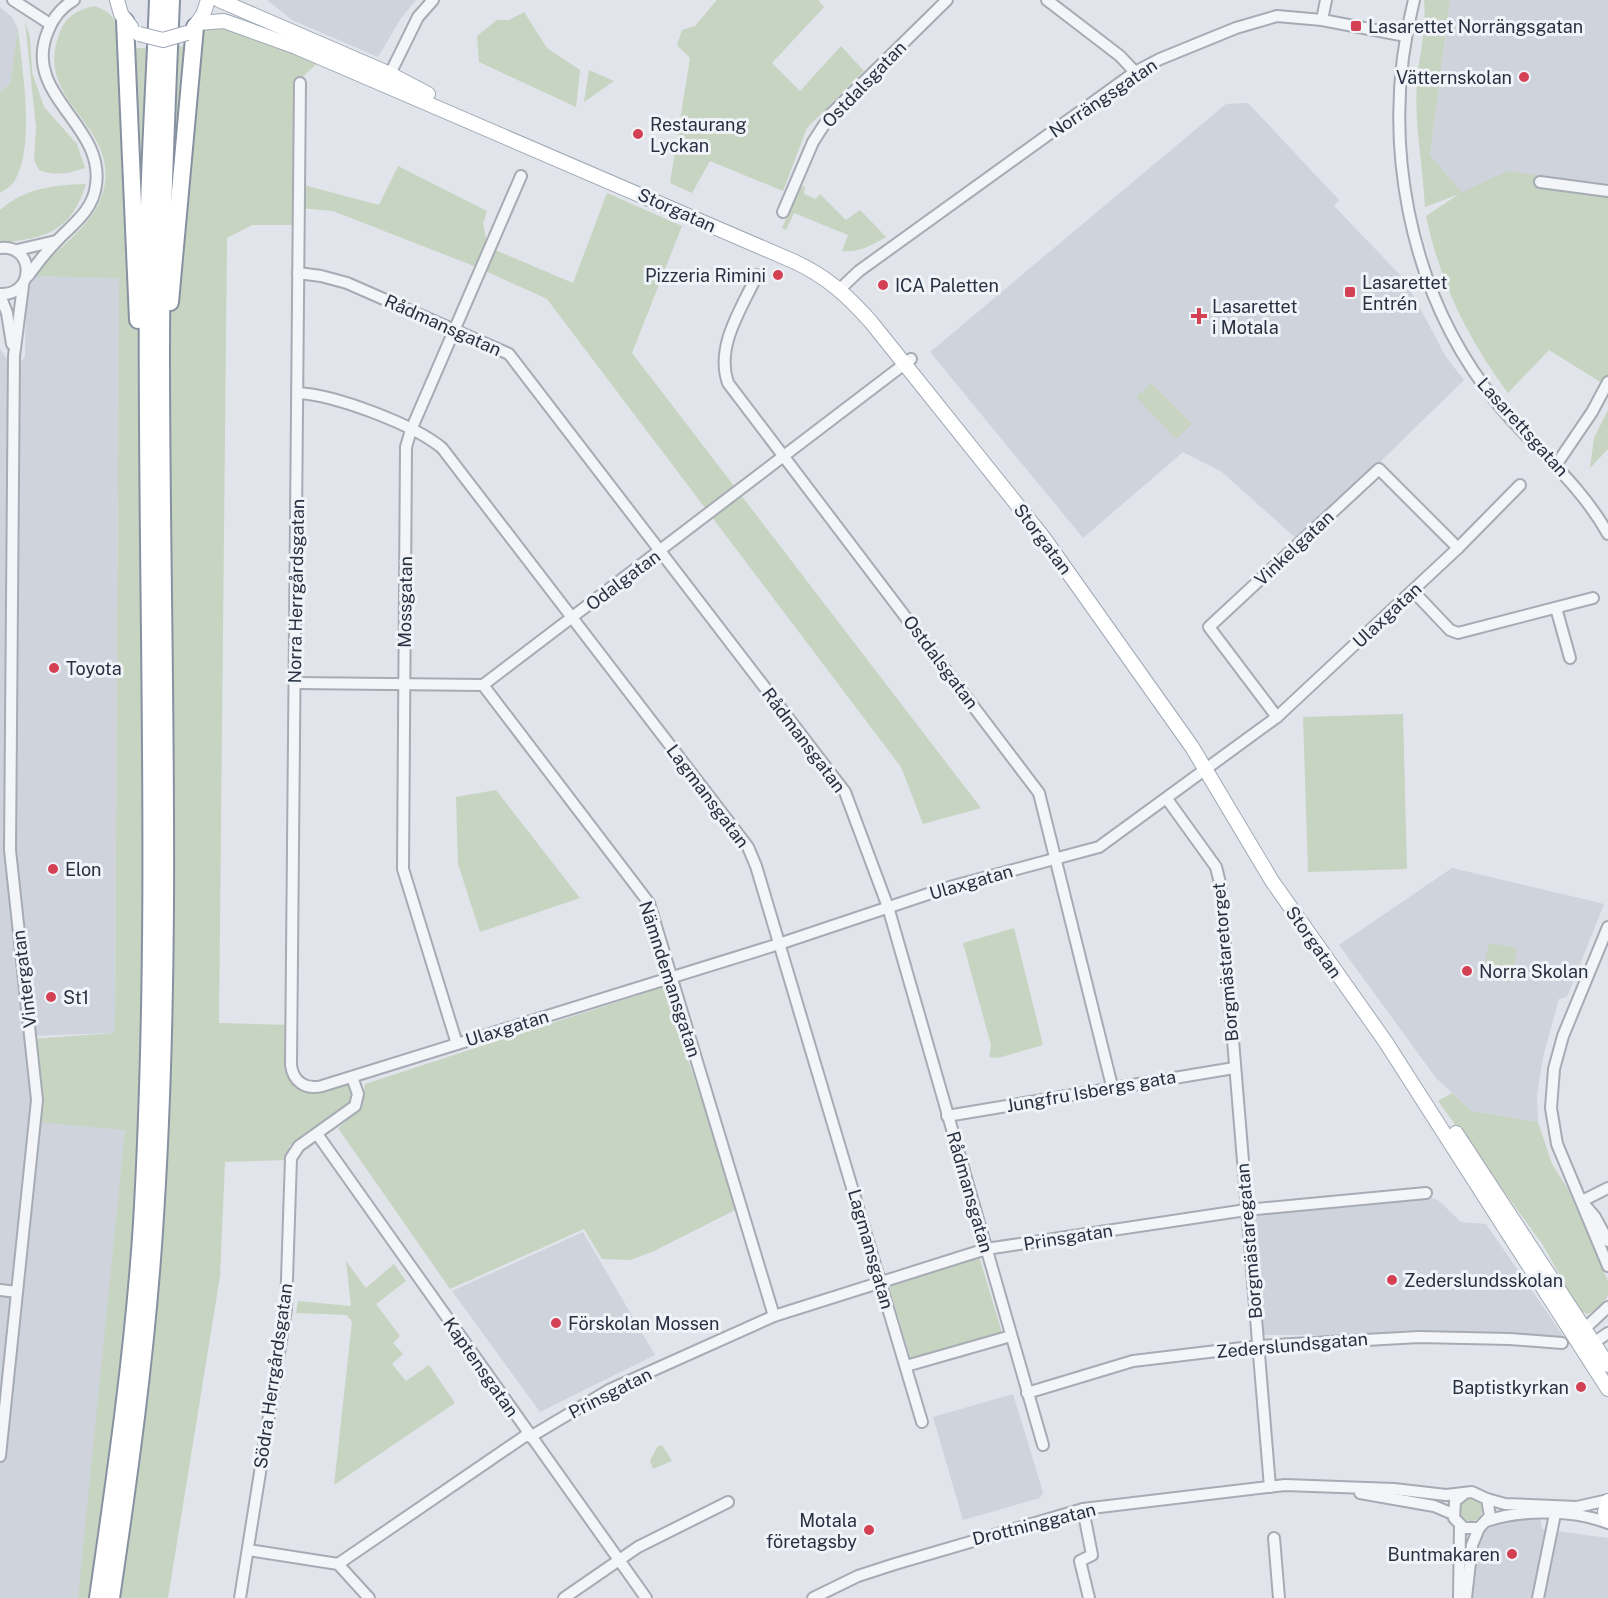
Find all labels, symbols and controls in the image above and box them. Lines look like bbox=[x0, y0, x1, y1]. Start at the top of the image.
place label: Lasarettet Norrängsgatan bbox=[1368, 16, 1583, 37]
marker: Lasarettet Norrängsgatan bbox=[1349, 19, 1363, 33]
street label: Ostdalsgatan bbox=[818, 37, 910, 131]
street label: Norrängsgatan bbox=[1045, 54, 1161, 142]
place label: Vätternskolan bbox=[1396, 67, 1512, 88]
marker: Vätternskolan bbox=[1517, 70, 1531, 84]
place label: Restaurang Lyckan bbox=[650, 114, 747, 156]
marker: Restaurang Lyckan bbox=[631, 127, 645, 141]
street label: Storgatan bbox=[635, 183, 719, 237]
place label: Pizzeria Rimini bbox=[645, 265, 766, 286]
marker: Pizzeria Rimini bbox=[771, 268, 785, 282]
place label: Lasarettet Entrén bbox=[1362, 272, 1447, 314]
place label: ICA Paletten bbox=[895, 275, 999, 296]
marker: ICA Paletten bbox=[876, 278, 890, 292]
marker: Lasarettet Entrén bbox=[1343, 285, 1357, 299]
street label: Rådmansgatan bbox=[381, 290, 505, 360]
place label: Lasarettet i Motala bbox=[1212, 296, 1297, 338]
marker: Lasarettet i Motala bbox=[1190, 307, 1208, 325]
street label: Lasarettsgatan bbox=[1473, 373, 1573, 481]
street label: Norra Herrgårdsgatan bbox=[284, 498, 308, 684]
street label: Storgatan bbox=[1010, 499, 1076, 579]
street label: Vinkelgatan bbox=[1250, 506, 1338, 590]
street label: Odalgatan bbox=[582, 545, 664, 615]
street label: Mossgatan bbox=[394, 556, 416, 648]
street label: Ulaxgatan bbox=[1348, 578, 1426, 652]
street label: Ostdalsgatan bbox=[899, 611, 983, 713]
place label: Toyota bbox=[66, 658, 122, 679]
marker: Toyota bbox=[47, 661, 61, 675]
street label: Rådmansgatan bbox=[758, 684, 850, 796]
street label: Lagmansgatan bbox=[662, 740, 754, 852]
place label: Elon bbox=[65, 859, 102, 880]
street label: Ulaxgatan bbox=[927, 860, 1015, 904]
marker: Elon bbox=[46, 862, 60, 876]
street label: Borgmästaretorget bbox=[1208, 882, 1242, 1042]
street label: Nämndemansgatan bbox=[635, 898, 705, 1060]
street label: Storgatan bbox=[1282, 902, 1346, 982]
street label: Vintergatan bbox=[8, 929, 40, 1029]
place label: Norra Skolan bbox=[1479, 961, 1588, 982]
marker: Norra Skolan bbox=[1460, 964, 1474, 978]
place label: St1 bbox=[63, 987, 89, 1008]
marker: St1 bbox=[44, 990, 58, 1004]
street label: Ulaxgatan bbox=[463, 1005, 551, 1051]
street label: Jungfru Isbergs gata bbox=[1005, 1066, 1177, 1116]
street label: Rådmansgatan bbox=[943, 1129, 997, 1255]
street label: Borgmästaregatan bbox=[1232, 1162, 1266, 1320]
street label: Lagmansgatan bbox=[844, 1187, 898, 1311]
street label: Prinsgatan bbox=[1022, 1220, 1114, 1254]
place label: Zederslundsskolan bbox=[1404, 1270, 1563, 1291]
marker: Zederslundsskolan bbox=[1385, 1273, 1399, 1287]
street label: Södra Herrgårdsgatan bbox=[250, 1282, 296, 1470]
street label: Kaptensgatan bbox=[439, 1313, 523, 1421]
place label: Förskolan Mossen bbox=[568, 1313, 719, 1334]
marker: Förskolan Mossen bbox=[549, 1316, 563, 1330]
street label: Zederslundsgatan bbox=[1215, 1328, 1369, 1362]
street label: Prinsgatan bbox=[565, 1363, 655, 1423]
place label: Baptistkyrkan bbox=[1452, 1377, 1569, 1398]
marker: Baptistkyrkan bbox=[1574, 1380, 1588, 1394]
street label: Drottninggatan bbox=[970, 1499, 1098, 1549]
place label: Motala företagsby bbox=[766, 1510, 857, 1552]
marker: Motala företagsby bbox=[862, 1523, 876, 1537]
place label: Buntmakaren bbox=[1388, 1544, 1500, 1565]
marker: Buntmakaren bbox=[1505, 1547, 1519, 1561]

